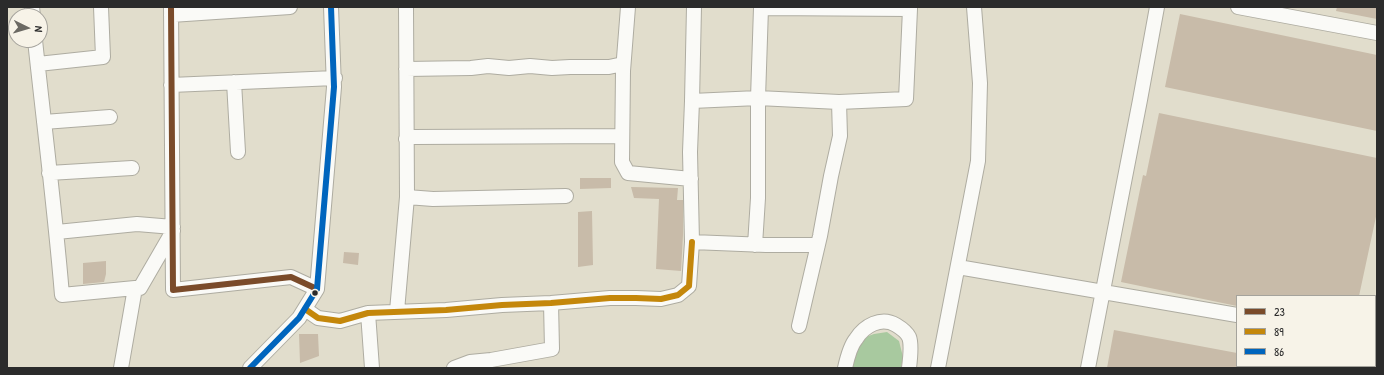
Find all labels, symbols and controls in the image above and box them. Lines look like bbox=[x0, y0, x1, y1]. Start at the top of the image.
north arrow bbox=[8, 8, 48, 48]
text: N bbox=[32, 25, 46, 32]
unlabelled marker bbox=[310, 288, 320, 298]
legend bbox=[1236, 295, 1376, 367]
text: 23 bbox=[1274, 303, 1285, 320]
text: 89 bbox=[1274, 323, 1284, 340]
text: 86 bbox=[1274, 343, 1284, 360]

